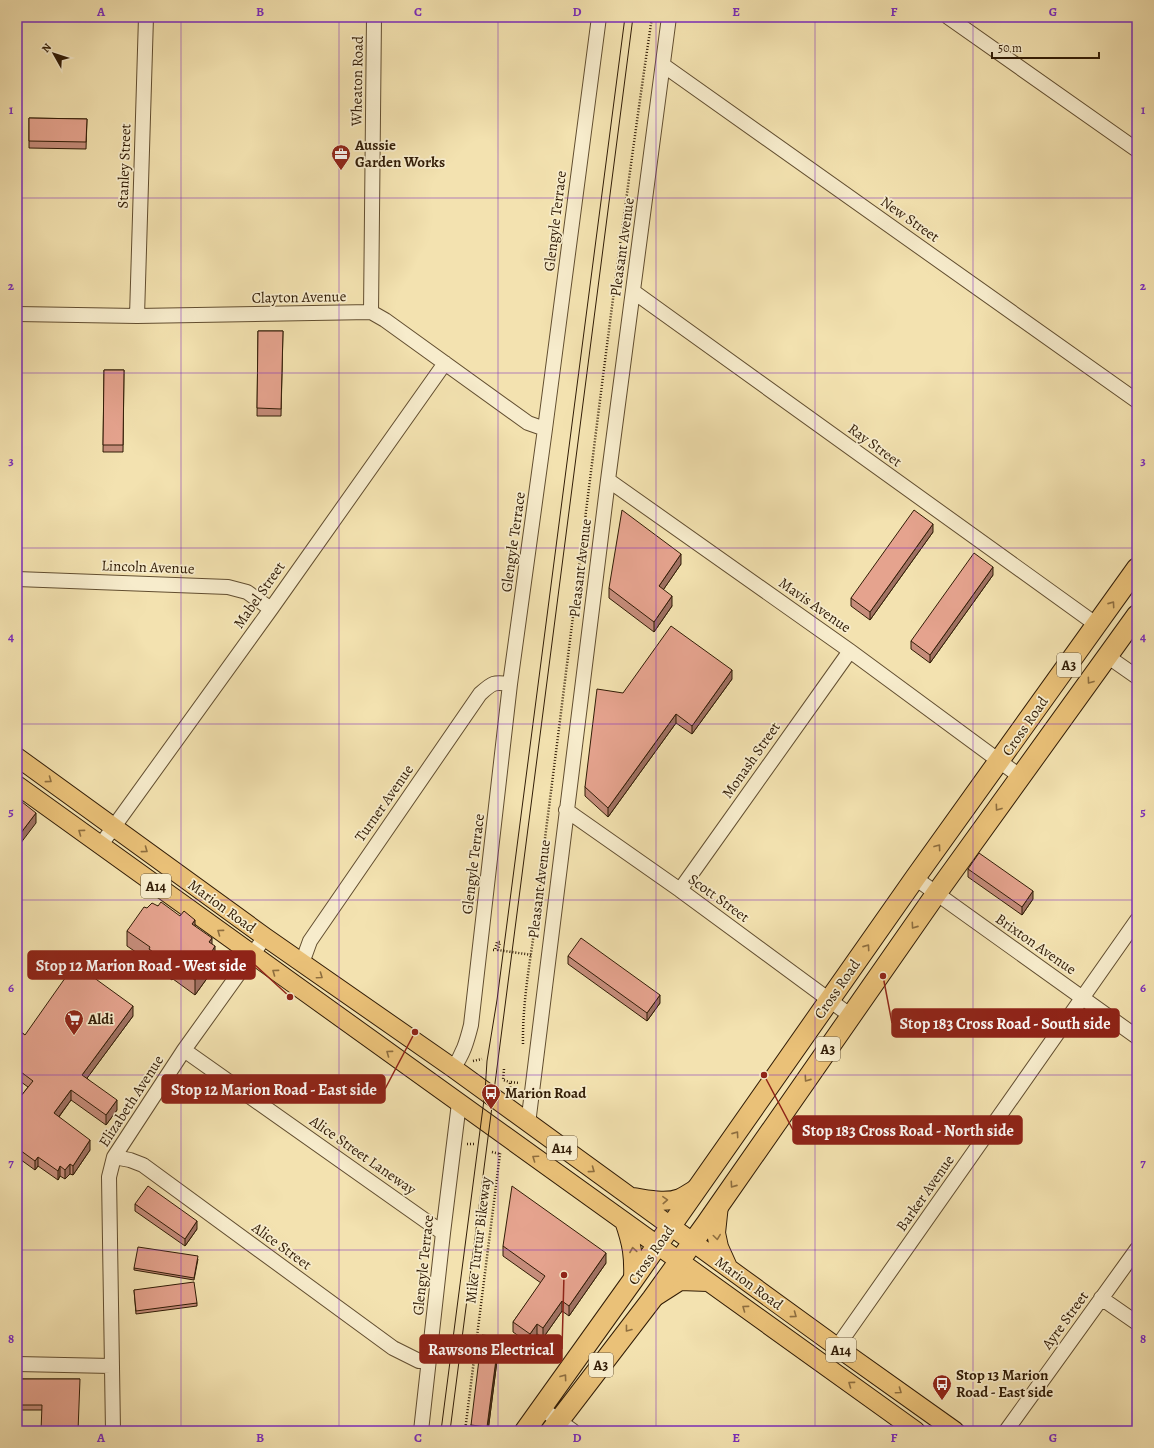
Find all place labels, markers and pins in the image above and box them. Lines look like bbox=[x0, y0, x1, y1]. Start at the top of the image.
place label: Aussie Garden Works bbox=[354, 135, 445, 172]
office icon: Aussie Garden Works bbox=[330, 143, 352, 171]
callout: Stop 12 Marion Road - West side bbox=[28, 951, 255, 979]
supermarket icon: Aldi bbox=[63, 1008, 85, 1036]
place label: Aldi bbox=[87, 1009, 114, 1029]
callout: Stop 183 Cross Road - South side bbox=[892, 1009, 1119, 1037]
callout: Stop 12 Marion Road - East side bbox=[162, 1075, 385, 1103]
bus stop icon: Marion Road bbox=[480, 1082, 502, 1110]
place label: Marion Road bbox=[505, 1083, 587, 1103]
callout: Stop 183 Cross Road - North side bbox=[793, 1116, 1022, 1144]
callout: Rawsons Electrical bbox=[420, 1335, 562, 1363]
place label: Stop 13 Marion Road - East side bbox=[956, 1365, 1053, 1402]
bus stop icon: Stop 13 Marion Road - East side bbox=[931, 1373, 953, 1401]

